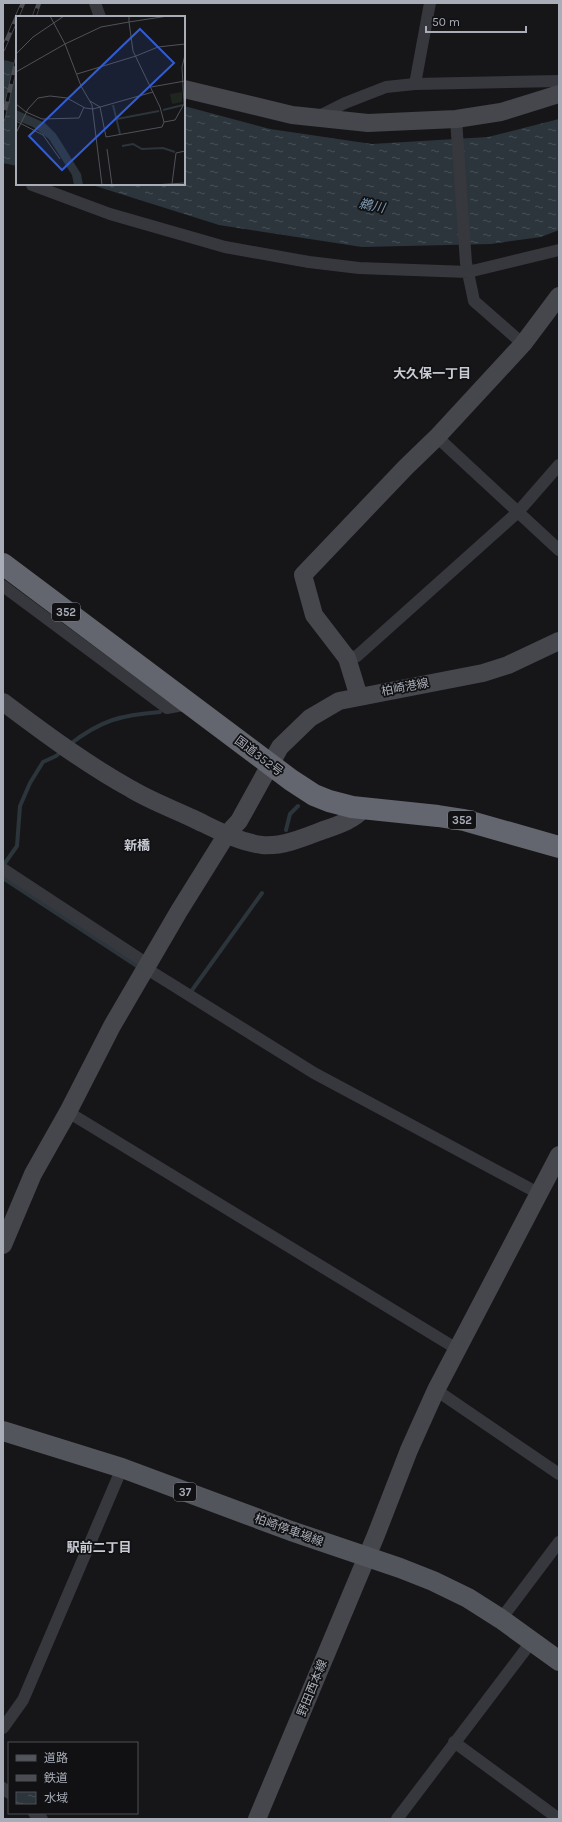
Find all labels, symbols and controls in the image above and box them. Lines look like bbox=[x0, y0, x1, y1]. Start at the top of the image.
scale bar bbox=[426, 8, 526, 34]
text: 50 m bbox=[432, 15, 460, 29]
inset map bbox=[16, 16, 185, 185]
water label: 鵜川 bbox=[358, 196, 388, 216]
district label: 大久保一丁目 bbox=[393, 366, 471, 381]
road number: 352 bbox=[52, 603, 80, 621]
street label: 柏崎港線 bbox=[380, 676, 430, 698]
street label: 国道352号 bbox=[232, 733, 286, 779]
road number: 352 bbox=[448, 811, 476, 829]
district label: 新橋 bbox=[124, 838, 150, 853]
road number: 37 bbox=[174, 1483, 196, 1501]
street label: 柏崎停車場線 bbox=[253, 1511, 325, 1549]
district label: 駅前二丁目 bbox=[66, 1540, 132, 1555]
street label: 野田西本線 bbox=[294, 1658, 330, 1718]
legend bbox=[8, 1742, 138, 1814]
text: 道路 bbox=[44, 1751, 68, 1765]
text: 鉄道 bbox=[44, 1771, 68, 1785]
text: 水域 bbox=[44, 1791, 68, 1805]

